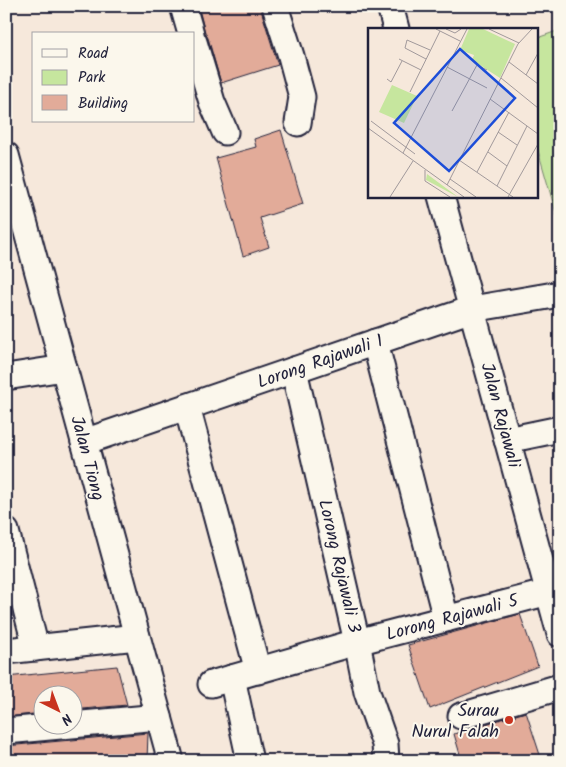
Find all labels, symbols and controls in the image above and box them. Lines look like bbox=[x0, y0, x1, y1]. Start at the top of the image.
inset map bbox=[368, 28, 538, 198]
legend bbox=[32, 32, 195, 122]
text: Road bbox=[78, 42, 109, 66]
text: Park bbox=[78, 66, 106, 90]
text: Building bbox=[78, 92, 128, 116]
street label: Lorong Rajawali 1 bbox=[254, 327, 387, 398]
street label: Jalan Rajawali bbox=[472, 360, 528, 472]
street label: Jalan Tiong bbox=[61, 413, 112, 504]
street label: Lorong Rajawali 3 bbox=[309, 497, 368, 636]
street label: Lorong Rajawali 5 bbox=[383, 587, 523, 650]
north arrow bbox=[32, 684, 82, 734]
place label: Surau Nurul Falah bbox=[412, 697, 499, 747]
text: N bbox=[55, 708, 77, 730]
marker: Surau Nurul Falah bbox=[503, 714, 515, 726]

